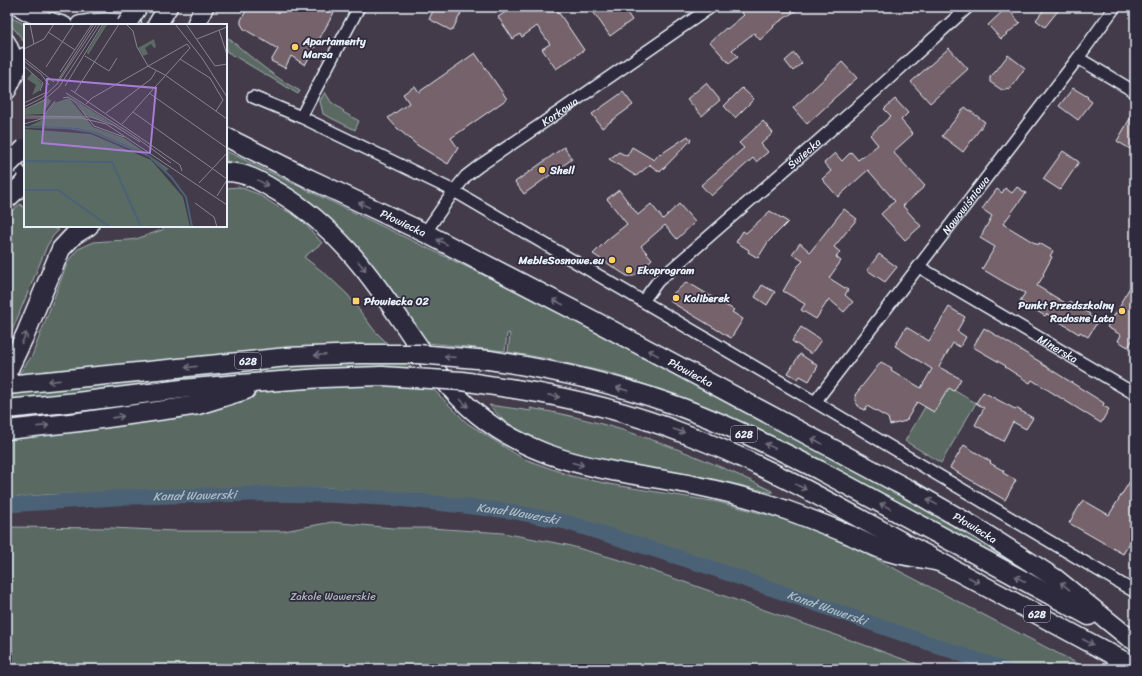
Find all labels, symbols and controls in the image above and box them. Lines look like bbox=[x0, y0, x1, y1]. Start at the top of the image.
inset map bbox=[24, 24, 227, 227]
place label: Apartamenty Marsa bbox=[302, 32, 366, 64]
marker: Apartamenty Marsa bbox=[290, 42, 300, 52]
street label: Korkowa bbox=[537, 92, 583, 131]
street label: Świecka bbox=[783, 133, 826, 174]
place label: Shell bbox=[549, 161, 575, 180]
marker: Shell bbox=[537, 165, 547, 175]
street label: Nowowiśniowa bbox=[937, 171, 995, 239]
one-way arrow bbox=[256, 180, 268, 187]
one-way arrow bbox=[359, 201, 371, 208]
street label: Płowiecka bbox=[377, 204, 430, 242]
one-way arrow bbox=[437, 238, 449, 246]
place label: MebleSosnowe.eu bbox=[517, 251, 605, 270]
marker: MebleSosnowe.eu bbox=[607, 255, 617, 265]
one-way arrow bbox=[357, 260, 366, 271]
place label: Ekoprogram bbox=[637, 261, 695, 280]
marker: Ekoprogram bbox=[624, 265, 634, 275]
place label: Koliberek bbox=[683, 289, 731, 308]
place label: Płowiecka 02 bbox=[364, 292, 429, 311]
marker: Koliberek bbox=[671, 293, 681, 303]
marker: Płowiecka 02 bbox=[351, 296, 361, 306]
place label: Punkt Przedszkolny Radosne Lata bbox=[1018, 296, 1114, 328]
one-way arrow bbox=[552, 298, 564, 305]
marker: Punkt Przedszkolny Radosne Lata bbox=[1117, 306, 1127, 316]
street label: Minerska bbox=[1034, 330, 1082, 369]
one-way arrow bbox=[20, 333, 28, 345]
one-way arrow bbox=[647, 349, 659, 356]
one-way arrow bbox=[314, 351, 327, 358]
road number: 628 bbox=[235, 353, 261, 369]
one-way arrow bbox=[444, 353, 457, 360]
street label: Płowiecka bbox=[664, 353, 717, 393]
one-way arrow bbox=[185, 363, 198, 370]
one-way arrow bbox=[48, 377, 61, 384]
one-way arrow bbox=[616, 385, 629, 392]
one-way arrow bbox=[547, 392, 560, 400]
one-way arrow bbox=[460, 398, 469, 408]
one-way arrow bbox=[111, 413, 124, 421]
one-way arrow bbox=[36, 423, 49, 430]
road number: 628 bbox=[731, 426, 757, 442]
one-way arrow bbox=[672, 428, 684, 436]
one-way arrow bbox=[811, 437, 823, 444]
one-way arrow bbox=[764, 442, 776, 449]
one-way arrow bbox=[571, 460, 584, 468]
water label: Kanał Wawerski bbox=[153, 483, 239, 507]
one-way arrow bbox=[795, 484, 807, 491]
water label: Kanał Wawerski bbox=[475, 496, 563, 532]
one-way arrow bbox=[926, 498, 938, 506]
one-way arrow bbox=[879, 501, 891, 509]
street label: Płowiecka bbox=[949, 507, 1001, 549]
one-way arrow bbox=[1014, 574, 1026, 582]
one-way arrow bbox=[967, 577, 979, 584]
one-way arrow bbox=[1060, 582, 1071, 591]
water label: Kanał Wawerski bbox=[784, 584, 872, 633]
park label: Zakole Wawerskie bbox=[290, 587, 376, 606]
road number: 628 bbox=[1024, 606, 1050, 622]
one-way arrow bbox=[1082, 639, 1094, 646]

